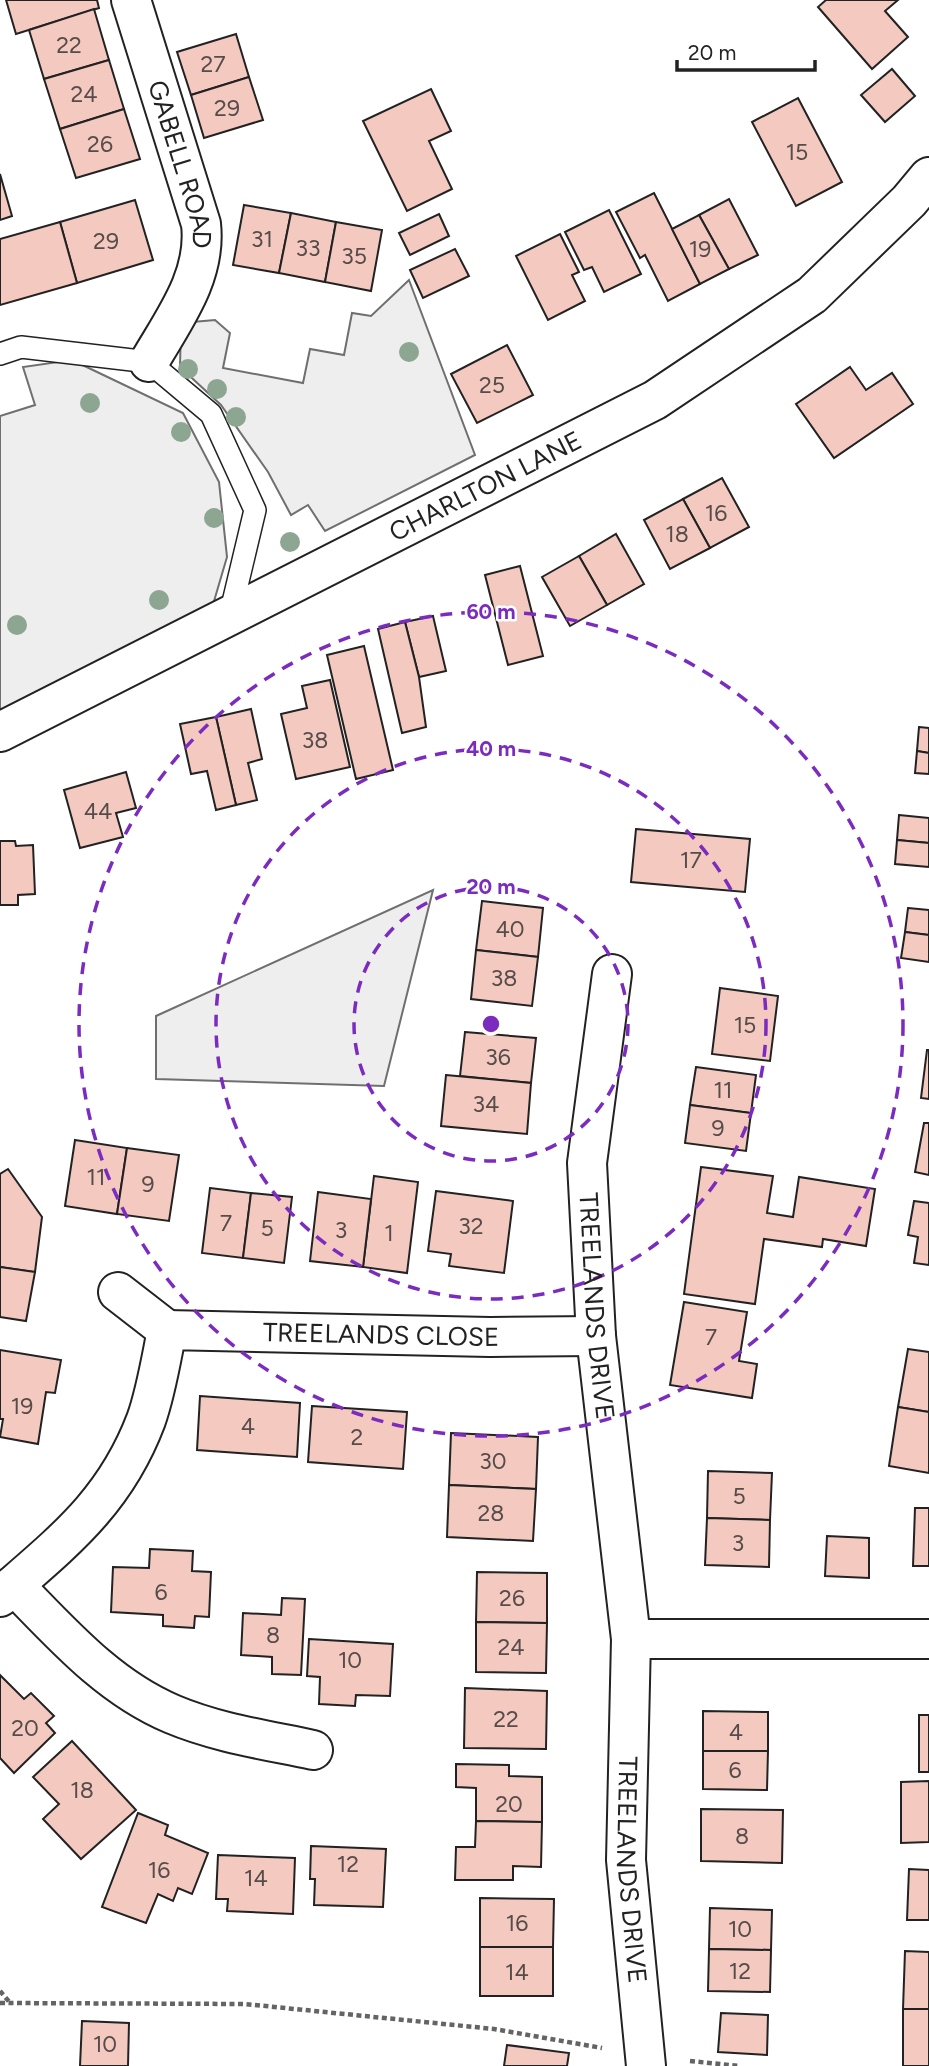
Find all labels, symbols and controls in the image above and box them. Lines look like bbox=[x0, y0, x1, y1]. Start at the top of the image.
scale bar bbox=[677, 28, 815, 72]
house number: 22 bbox=[56, 31, 82, 59]
text: 20 m bbox=[688, 40, 736, 65]
house number: 27 bbox=[200, 50, 226, 78]
street label: GABELL ROAD bbox=[141, 76, 218, 249]
house number: 24 bbox=[70, 80, 98, 108]
house number: 29 bbox=[214, 94, 240, 122]
house number: 26 bbox=[87, 130, 113, 158]
house number: 15 bbox=[786, 138, 808, 166]
house number: 31 bbox=[251, 225, 273, 253]
house number: 29 bbox=[93, 227, 119, 255]
house number: 33 bbox=[295, 234, 321, 262]
house number: 19 bbox=[689, 235, 711, 263]
house number: 35 bbox=[341, 242, 367, 270]
house number: 25 bbox=[479, 371, 505, 399]
street label: CHARLTON LANE bbox=[384, 424, 587, 548]
house number: 16 bbox=[705, 499, 727, 527]
house number: 18 bbox=[665, 520, 689, 548]
text: 60 m bbox=[466, 599, 516, 624]
house number: 38 bbox=[302, 726, 328, 754]
text: 40 m bbox=[466, 736, 516, 761]
house number: 44 bbox=[84, 797, 112, 825]
house number: 17 bbox=[680, 846, 702, 874]
text: 20 m bbox=[466, 874, 516, 899]
house number: 40 bbox=[495, 915, 525, 943]
house number: 38 bbox=[491, 964, 517, 992]
house number: 15 bbox=[734, 1011, 756, 1039]
centre of rings bbox=[479, 1012, 503, 1036]
house number: 36 bbox=[485, 1043, 511, 1071]
house number: 11 bbox=[714, 1076, 733, 1104]
house number: 34 bbox=[473, 1090, 499, 1118]
house number: 9 bbox=[711, 1114, 725, 1142]
house number: 11 bbox=[87, 1163, 106, 1191]
house number: 9 bbox=[141, 1170, 155, 1198]
street label: TREELANDS DRIVE bbox=[573, 1192, 622, 1421]
house number: 7 bbox=[220, 1209, 232, 1237]
house number: 32 bbox=[458, 1212, 484, 1240]
house number: 5 bbox=[260, 1214, 274, 1242]
house number: 3 bbox=[335, 1216, 347, 1244]
house number: 1 bbox=[384, 1219, 394, 1247]
street label: TREELANDS CLOSE bbox=[263, 1316, 499, 1353]
house number: 7 bbox=[705, 1323, 717, 1351]
house number: 19 bbox=[11, 1392, 33, 1420]
house number: 4 bbox=[241, 1412, 255, 1440]
house number: 2 bbox=[351, 1423, 363, 1451]
house number: 30 bbox=[479, 1447, 507, 1475]
house number: 5 bbox=[732, 1482, 746, 1510]
house number: 28 bbox=[478, 1499, 504, 1527]
house number: 3 bbox=[732, 1529, 744, 1557]
house number: 6 bbox=[154, 1578, 168, 1606]
house number: 26 bbox=[499, 1584, 525, 1612]
house number: 8 bbox=[266, 1621, 280, 1649]
house number: 24 bbox=[497, 1633, 525, 1661]
house number: 10 bbox=[338, 1646, 362, 1674]
house number: 22 bbox=[493, 1705, 519, 1733]
house number: 20 bbox=[11, 1714, 39, 1742]
house number: 4 bbox=[729, 1718, 743, 1746]
street label: TREELANDS DRIVE bbox=[610, 1756, 654, 1985]
house number: 6 bbox=[728, 1756, 742, 1784]
house number: 18 bbox=[70, 1776, 94, 1804]
house number: 20 bbox=[495, 1790, 523, 1818]
house number: 8 bbox=[735, 1822, 749, 1850]
house number: 12 bbox=[337, 1850, 359, 1878]
house number: 16 bbox=[148, 1856, 170, 1884]
house number: 14 bbox=[244, 1864, 268, 1892]
house number: 16 bbox=[506, 1909, 528, 1937]
house number: 10 bbox=[728, 1915, 752, 1943]
house number: 12 bbox=[729, 1957, 751, 1985]
house number: 14 bbox=[505, 1958, 529, 1986]
house number: 10 bbox=[93, 2030, 117, 2058]

